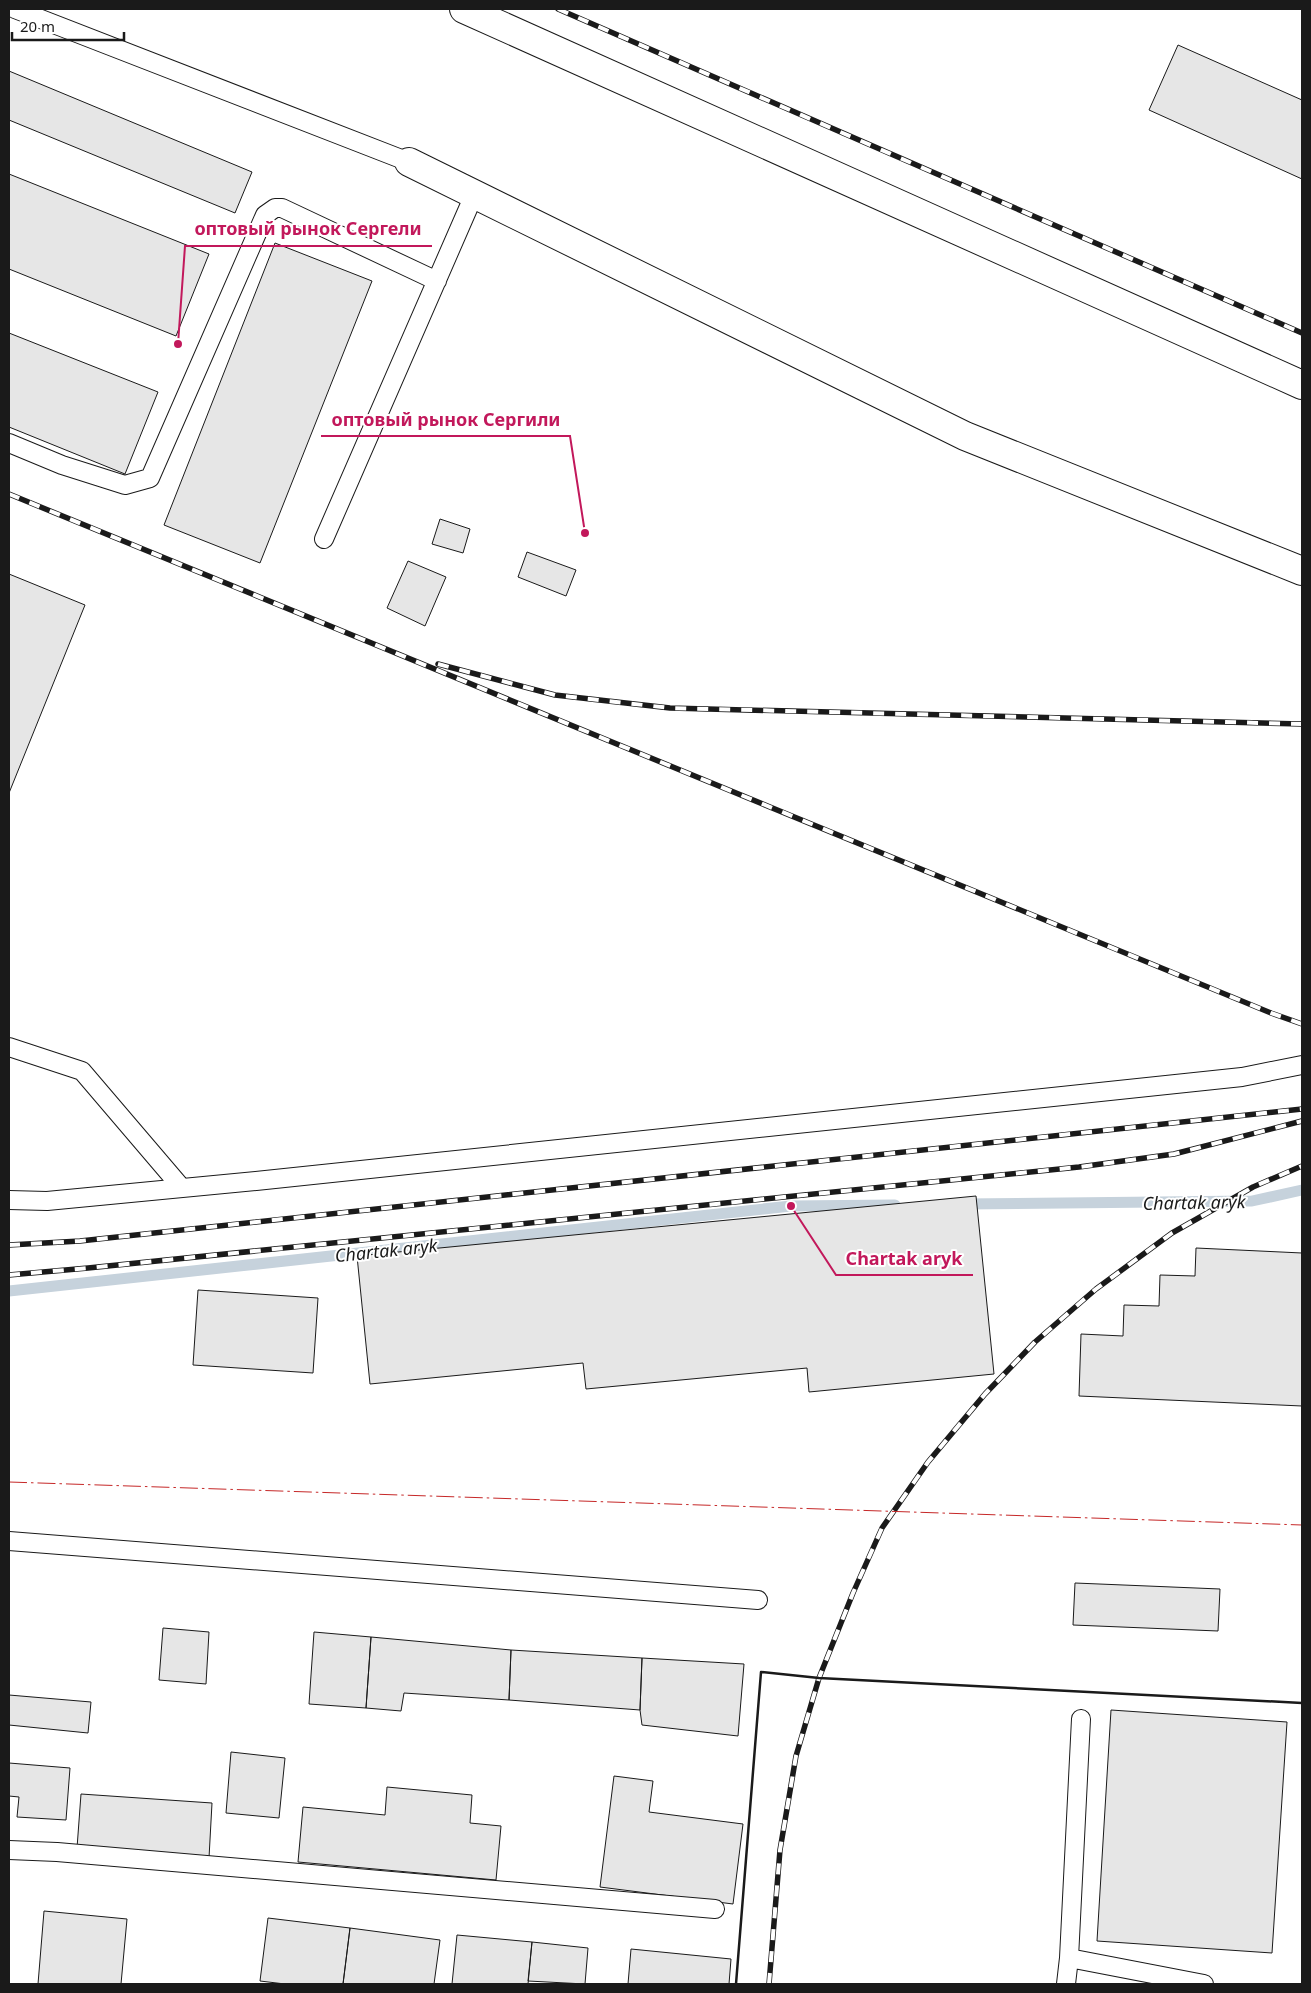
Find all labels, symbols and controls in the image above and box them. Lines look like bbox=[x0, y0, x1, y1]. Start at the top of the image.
scale bar bbox=[12, 10, 125, 42]
text: 20 m bbox=[20, 16, 55, 36]
callout: оптовый рынок Сергели bbox=[185, 213, 432, 246]
text: оптовый рынок Сергели bbox=[194, 216, 422, 240]
callout: оптовый рынок Сергили bbox=[321, 403, 570, 436]
text: оптовый рынок Сергили bbox=[331, 407, 561, 431]
water label: Chartak aryk bbox=[1142, 1189, 1247, 1215]
water label: Chartak aryk bbox=[334, 1233, 439, 1267]
callout: Chartak aryk bbox=[836, 1242, 973, 1275]
text: Chartak aryk bbox=[846, 1246, 963, 1270]

